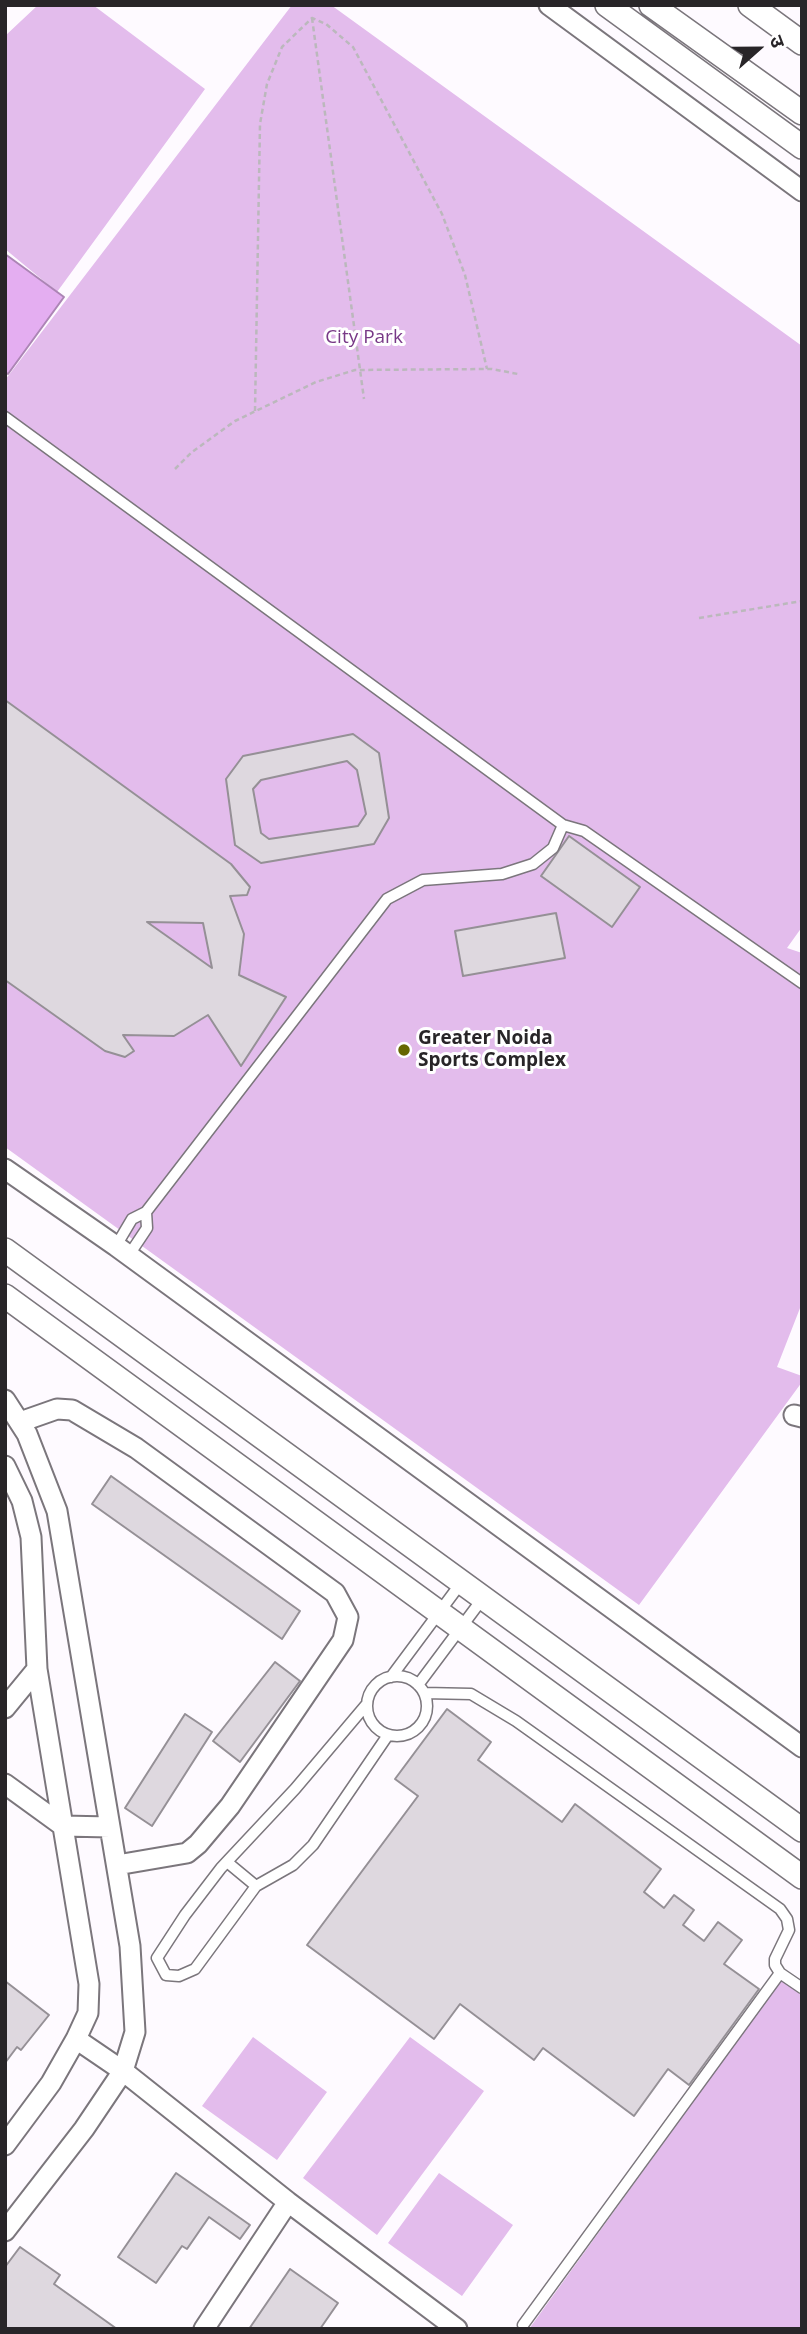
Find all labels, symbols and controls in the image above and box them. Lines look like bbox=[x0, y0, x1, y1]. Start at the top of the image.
north arrow bbox=[723, 14, 793, 84]
text: उ bbox=[763, 32, 792, 51]
park label: City Park bbox=[325, 327, 403, 349]
place label: Greater Noida Sports Complex bbox=[418, 1028, 566, 1072]
marker: Greater Noida Sports Complex bbox=[396, 1042, 412, 1058]

